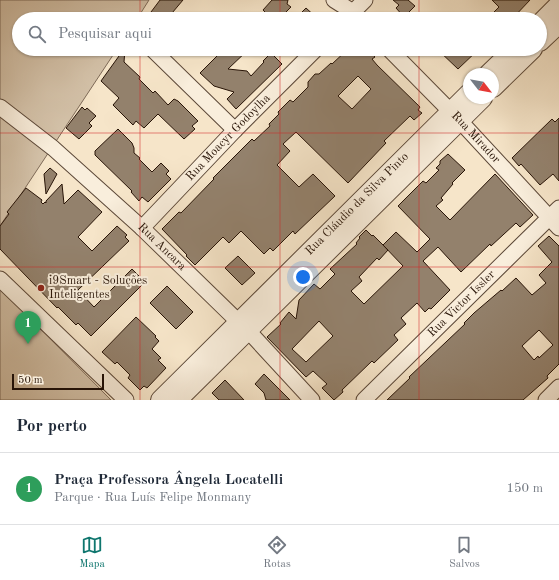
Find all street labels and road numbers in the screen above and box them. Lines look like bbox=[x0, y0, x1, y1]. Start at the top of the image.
street label: Rua Moacyr Godoylha bbox=[184, 92, 273, 183]
street label: Rua Mirador bbox=[449, 110, 502, 166]
street label: Rua Cláudio da Silva Pinto bbox=[303, 151, 411, 258]
street label: Rua Ancara bbox=[135, 221, 188, 273]
street label: Rua Victor Issler bbox=[426, 268, 498, 339]

